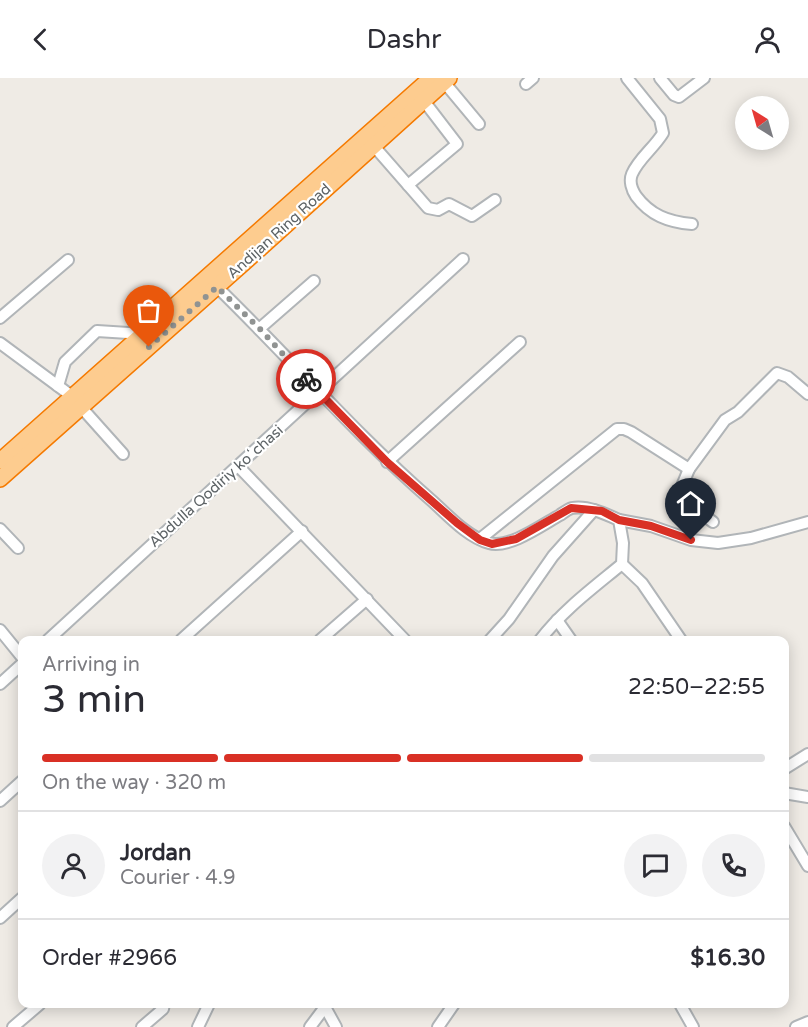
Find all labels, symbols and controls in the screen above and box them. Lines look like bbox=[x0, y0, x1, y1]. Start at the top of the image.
icon: back bbox=[24, 23, 57, 56]
text: Dashr bbox=[367, 23, 441, 56]
icon: person bbox=[751, 23, 784, 56]
north arrow bbox=[735, 96, 789, 150]
map controls bbox=[735, 96, 789, 150]
street label: Andijan Ring Road bbox=[223, 180, 335, 282]
pin bbox=[123, 285, 174, 347]
icon: bag bbox=[132, 294, 165, 327]
courier bbox=[276, 349, 336, 409]
icon: bike bbox=[290, 363, 323, 396]
street label: Abdulla Qodiriy koʻchasi bbox=[145, 421, 287, 551]
pin bbox=[665, 478, 716, 540]
icon: home bbox=[674, 487, 707, 520]
text: Arriving in bbox=[42, 653, 140, 677]
text: 22:50–22:55 bbox=[628, 674, 765, 700]
text: 3 min bbox=[42, 676, 146, 723]
text: On the way · 320 m bbox=[42, 771, 226, 795]
button: person bbox=[42, 834, 105, 897]
button: chat bbox=[624, 834, 687, 897]
button: phone bbox=[702, 834, 765, 897]
text: Jordan bbox=[120, 840, 191, 866]
text: Courier · 4.9 bbox=[120, 866, 235, 890]
text: Order #2966 bbox=[42, 945, 177, 971]
text: $16.30 bbox=[690, 945, 765, 971]

